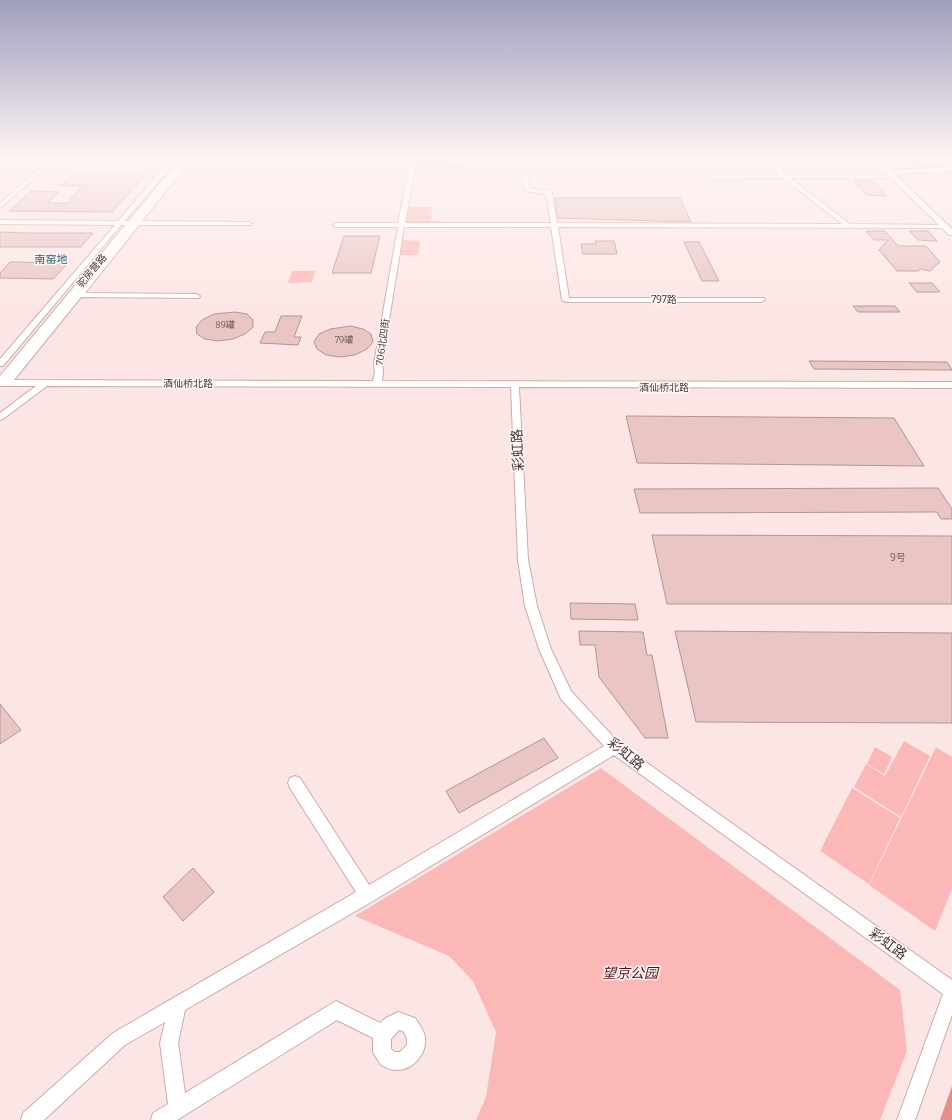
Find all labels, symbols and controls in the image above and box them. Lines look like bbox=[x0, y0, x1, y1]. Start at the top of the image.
street label: 驼房营路 bbox=[75, 252, 109, 290]
district label: 南窑地 bbox=[35, 253, 68, 266]
street label: 797路 bbox=[651, 294, 677, 306]
street label: 706北四街 bbox=[374, 318, 392, 366]
house number: 89罐 bbox=[215, 320, 235, 330]
house number: 79罐 bbox=[335, 335, 353, 345]
street label: 酒仙桥北路 bbox=[163, 378, 213, 390]
street label: 酒仙桥北路 bbox=[639, 382, 689, 394]
street label: 彩虹路 bbox=[508, 429, 528, 471]
house number: 9号 bbox=[890, 552, 906, 564]
street label: 彩虹路 bbox=[604, 734, 648, 774]
street label: 彩虹路 bbox=[866, 925, 910, 963]
park label: 望京公园 bbox=[602, 965, 660, 982]

